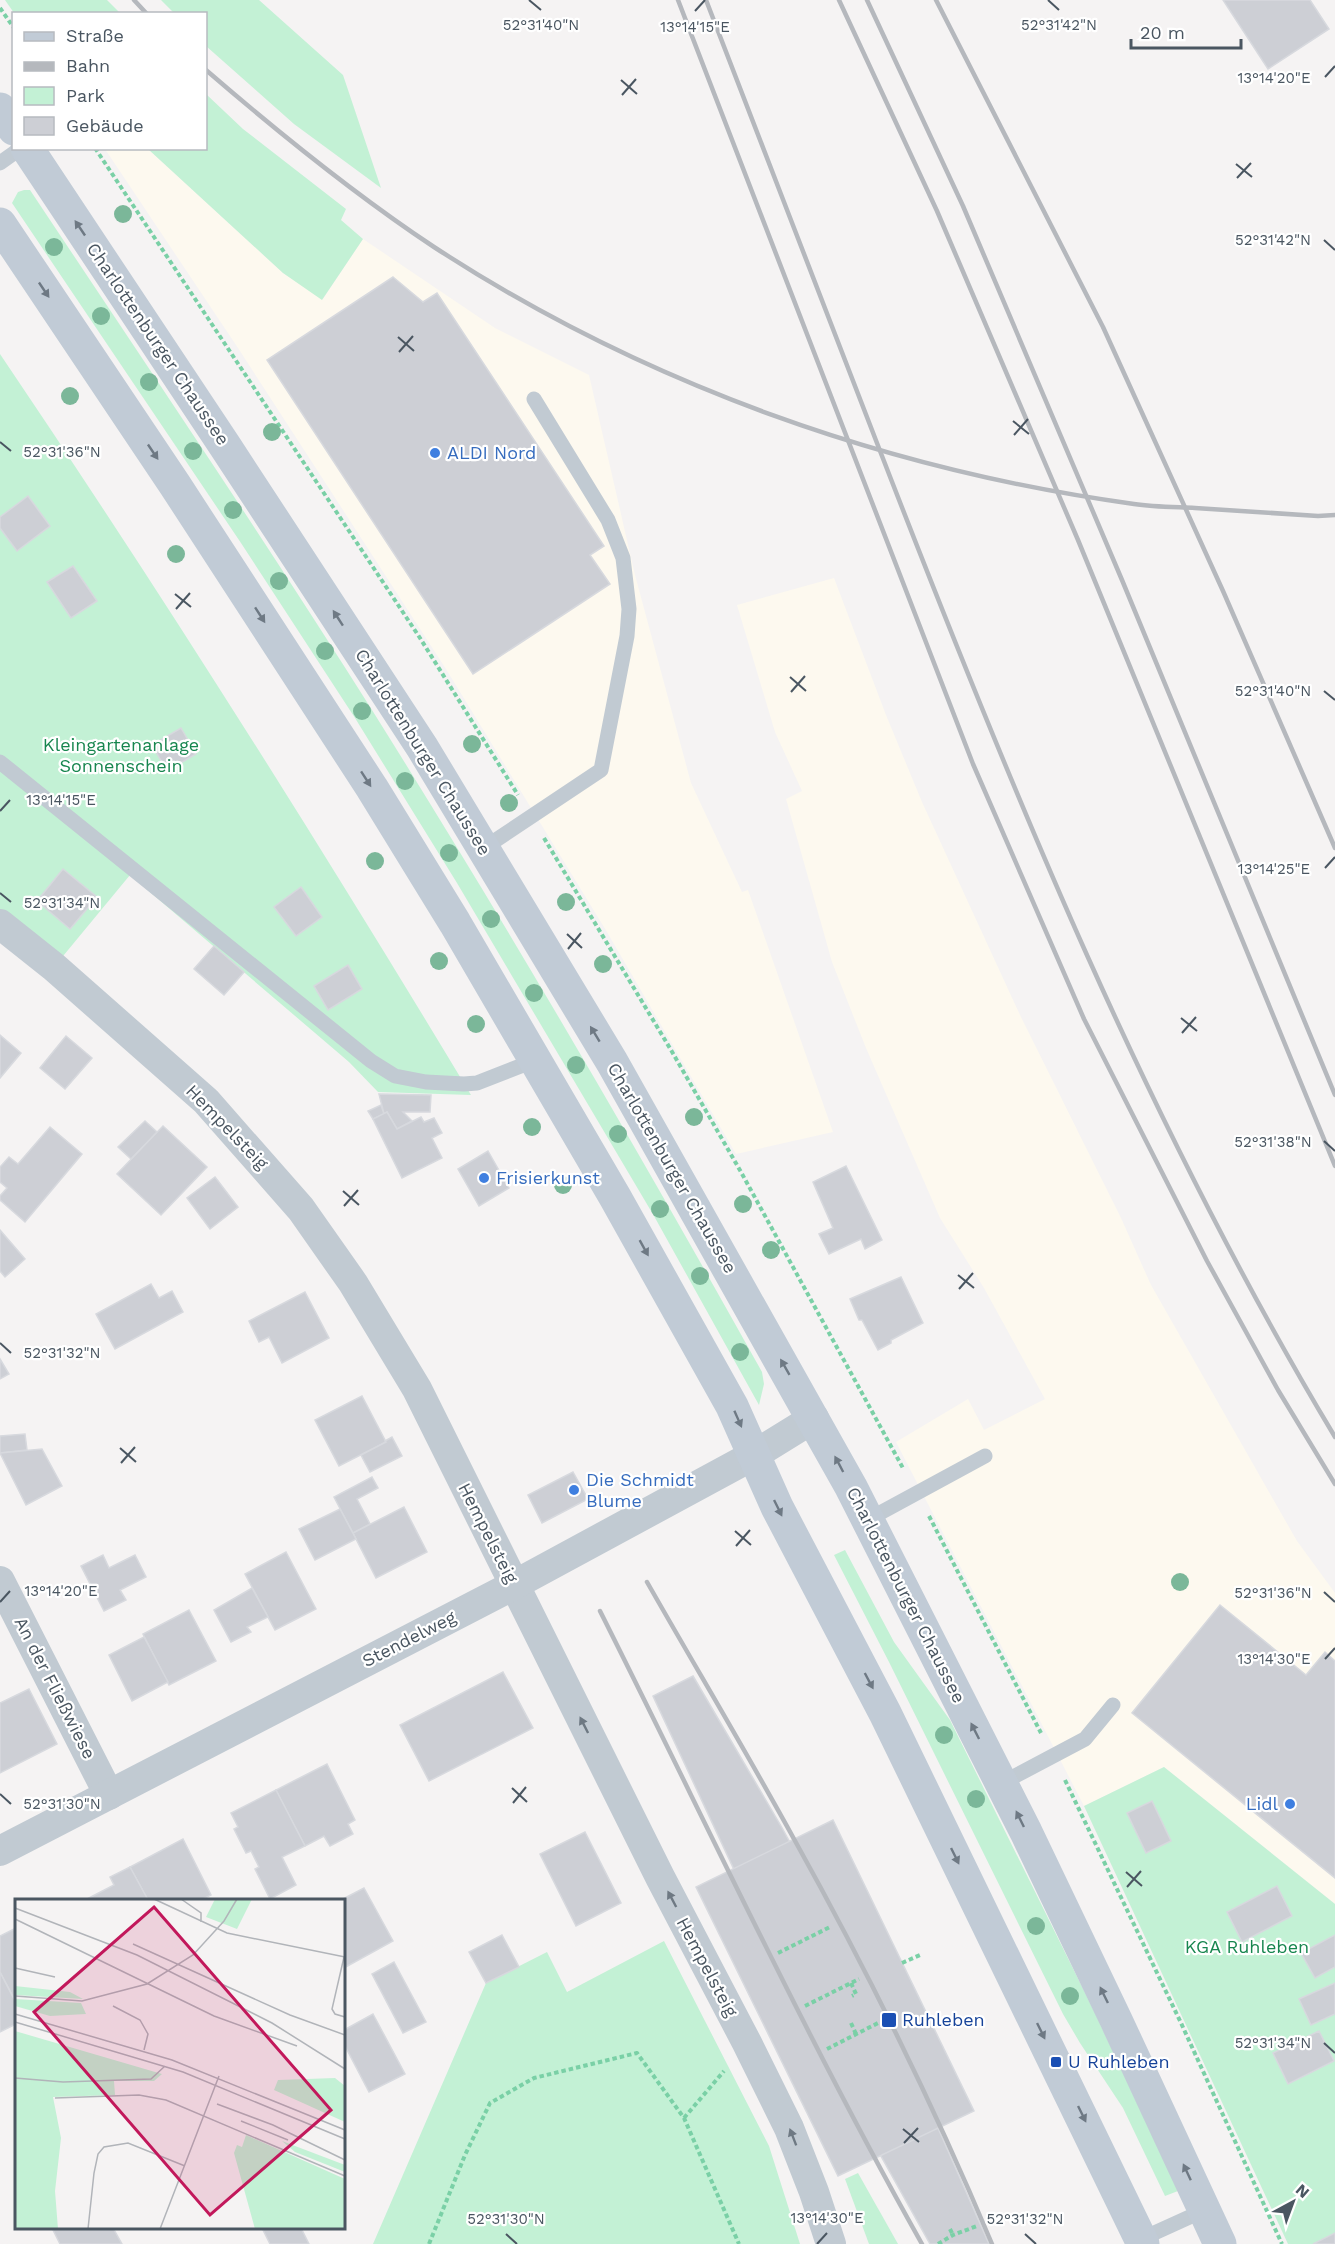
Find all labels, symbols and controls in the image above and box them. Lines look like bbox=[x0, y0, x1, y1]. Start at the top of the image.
legend bbox=[12, 12, 207, 150]
scale bar bbox=[1131, 12, 1240, 50]
text: 52°31'40"N bbox=[503, 16, 579, 34]
text: 52°31'42"N bbox=[1021, 16, 1097, 34]
text: 13°14'15"E bbox=[660, 18, 730, 36]
text: 20 m bbox=[1140, 22, 1185, 43]
text: Straße bbox=[66, 25, 124, 46]
text: Bahn bbox=[66, 55, 110, 76]
text: 13°14'20"E bbox=[1238, 69, 1310, 87]
text: Park bbox=[66, 85, 105, 106]
text: Gebäude bbox=[66, 115, 144, 136]
one-way arrow bbox=[74, 220, 86, 236]
text: 52°31'42"N bbox=[1235, 231, 1311, 249]
street label: Charlottenburger Chaussee bbox=[83, 239, 234, 449]
one-way arrow bbox=[38, 282, 49, 298]
place label: ALDI Nord bbox=[447, 442, 536, 463]
text: 52°31'36"N bbox=[23, 443, 101, 461]
one-way arrow bbox=[147, 444, 158, 460]
marker: ALDI Nord bbox=[428, 446, 442, 460]
one-way arrow bbox=[254, 607, 265, 623]
one-way arrow bbox=[333, 610, 344, 626]
street label: Charlottenburger Chaussee bbox=[351, 645, 496, 859]
text: 52°31'40"N bbox=[1235, 682, 1311, 700]
park label: Kleingartenanlage Sonnenschein bbox=[43, 734, 199, 776]
one-way arrow bbox=[360, 771, 371, 787]
text: 13°14'15"E bbox=[26, 791, 96, 809]
text: 13°14'25"E bbox=[1238, 860, 1310, 878]
text: 52°31'34"N bbox=[24, 894, 100, 912]
one-way arrow bbox=[590, 1026, 601, 1042]
street label: Charlottenburger Chaussee bbox=[603, 1059, 741, 1277]
street label: Hempelsteig bbox=[182, 1080, 273, 1174]
text: 52°31'38"N bbox=[1234, 1133, 1312, 1151]
place label: Frisierkunst bbox=[496, 1167, 600, 1188]
marker: Frisierkunst bbox=[477, 1171, 491, 1185]
one-way arrow bbox=[639, 1240, 649, 1257]
text: 52°31'32"N bbox=[23, 1344, 101, 1362]
one-way arrow bbox=[780, 1359, 790, 1376]
one-way arrow bbox=[733, 1410, 743, 1428]
one-way arrow bbox=[834, 1455, 844, 1472]
place label: Die Schmidt Blume bbox=[586, 1469, 694, 1511]
street label: Hempelsteig bbox=[454, 1479, 523, 1587]
marker: Die Schmidt Blume bbox=[567, 1483, 581, 1497]
street label: Charlottenburger Chaussee bbox=[843, 1483, 970, 1706]
one-way arrow bbox=[774, 1500, 783, 1517]
text: 13°14'20"E bbox=[25, 1582, 97, 1600]
text: 52°31'36"N bbox=[1234, 1584, 1312, 1602]
street label: Stendelweg bbox=[358, 1606, 459, 1671]
street label: An der Fließwiese bbox=[11, 1613, 100, 1762]
text: 13°14'30"E bbox=[1238, 1650, 1310, 1668]
one-way arrow bbox=[864, 1673, 874, 1690]
one-way arrow bbox=[580, 1716, 589, 1733]
one-way arrow bbox=[971, 1723, 980, 1740]
place label: Lidl bbox=[1246, 1793, 1278, 1814]
text: 52°31'30"N bbox=[23, 1795, 101, 1813]
marker: Lidl bbox=[1283, 1797, 1297, 1811]
one-way arrow bbox=[1015, 1811, 1025, 1828]
one-way arrow bbox=[951, 1847, 960, 1864]
one-way arrow bbox=[667, 1890, 677, 1907]
inset map bbox=[15, 1899, 345, 2229]
street label: Hempelsteig bbox=[672, 1913, 743, 2020]
park label: KGA Ruhleben bbox=[1185, 1936, 1309, 1957]
one-way arrow bbox=[1100, 1986, 1109, 2003]
place label: Ruhleben bbox=[902, 2009, 985, 2030]
marker: Ruhleben bbox=[880, 2011, 898, 2029]
one-way arrow bbox=[1037, 2022, 1046, 2039]
text: 52°31'34"N bbox=[1235, 2034, 1311, 2052]
place label: U Ruhleben bbox=[1068, 2051, 1170, 2072]
marker: U Ruhleben bbox=[1049, 2055, 1063, 2069]
one-way arrow bbox=[1077, 2106, 1086, 2123]
one-way arrow bbox=[787, 2128, 797, 2146]
one-way arrow bbox=[1182, 2163, 1191, 2180]
north arrow bbox=[1263, 2172, 1323, 2232]
text: N bbox=[1292, 2180, 1313, 2202]
text: 13°14'30"E bbox=[791, 2209, 863, 2227]
text: 52°31'30"N bbox=[467, 2210, 545, 2228]
text: 52°31'32"N bbox=[986, 2210, 1064, 2228]

